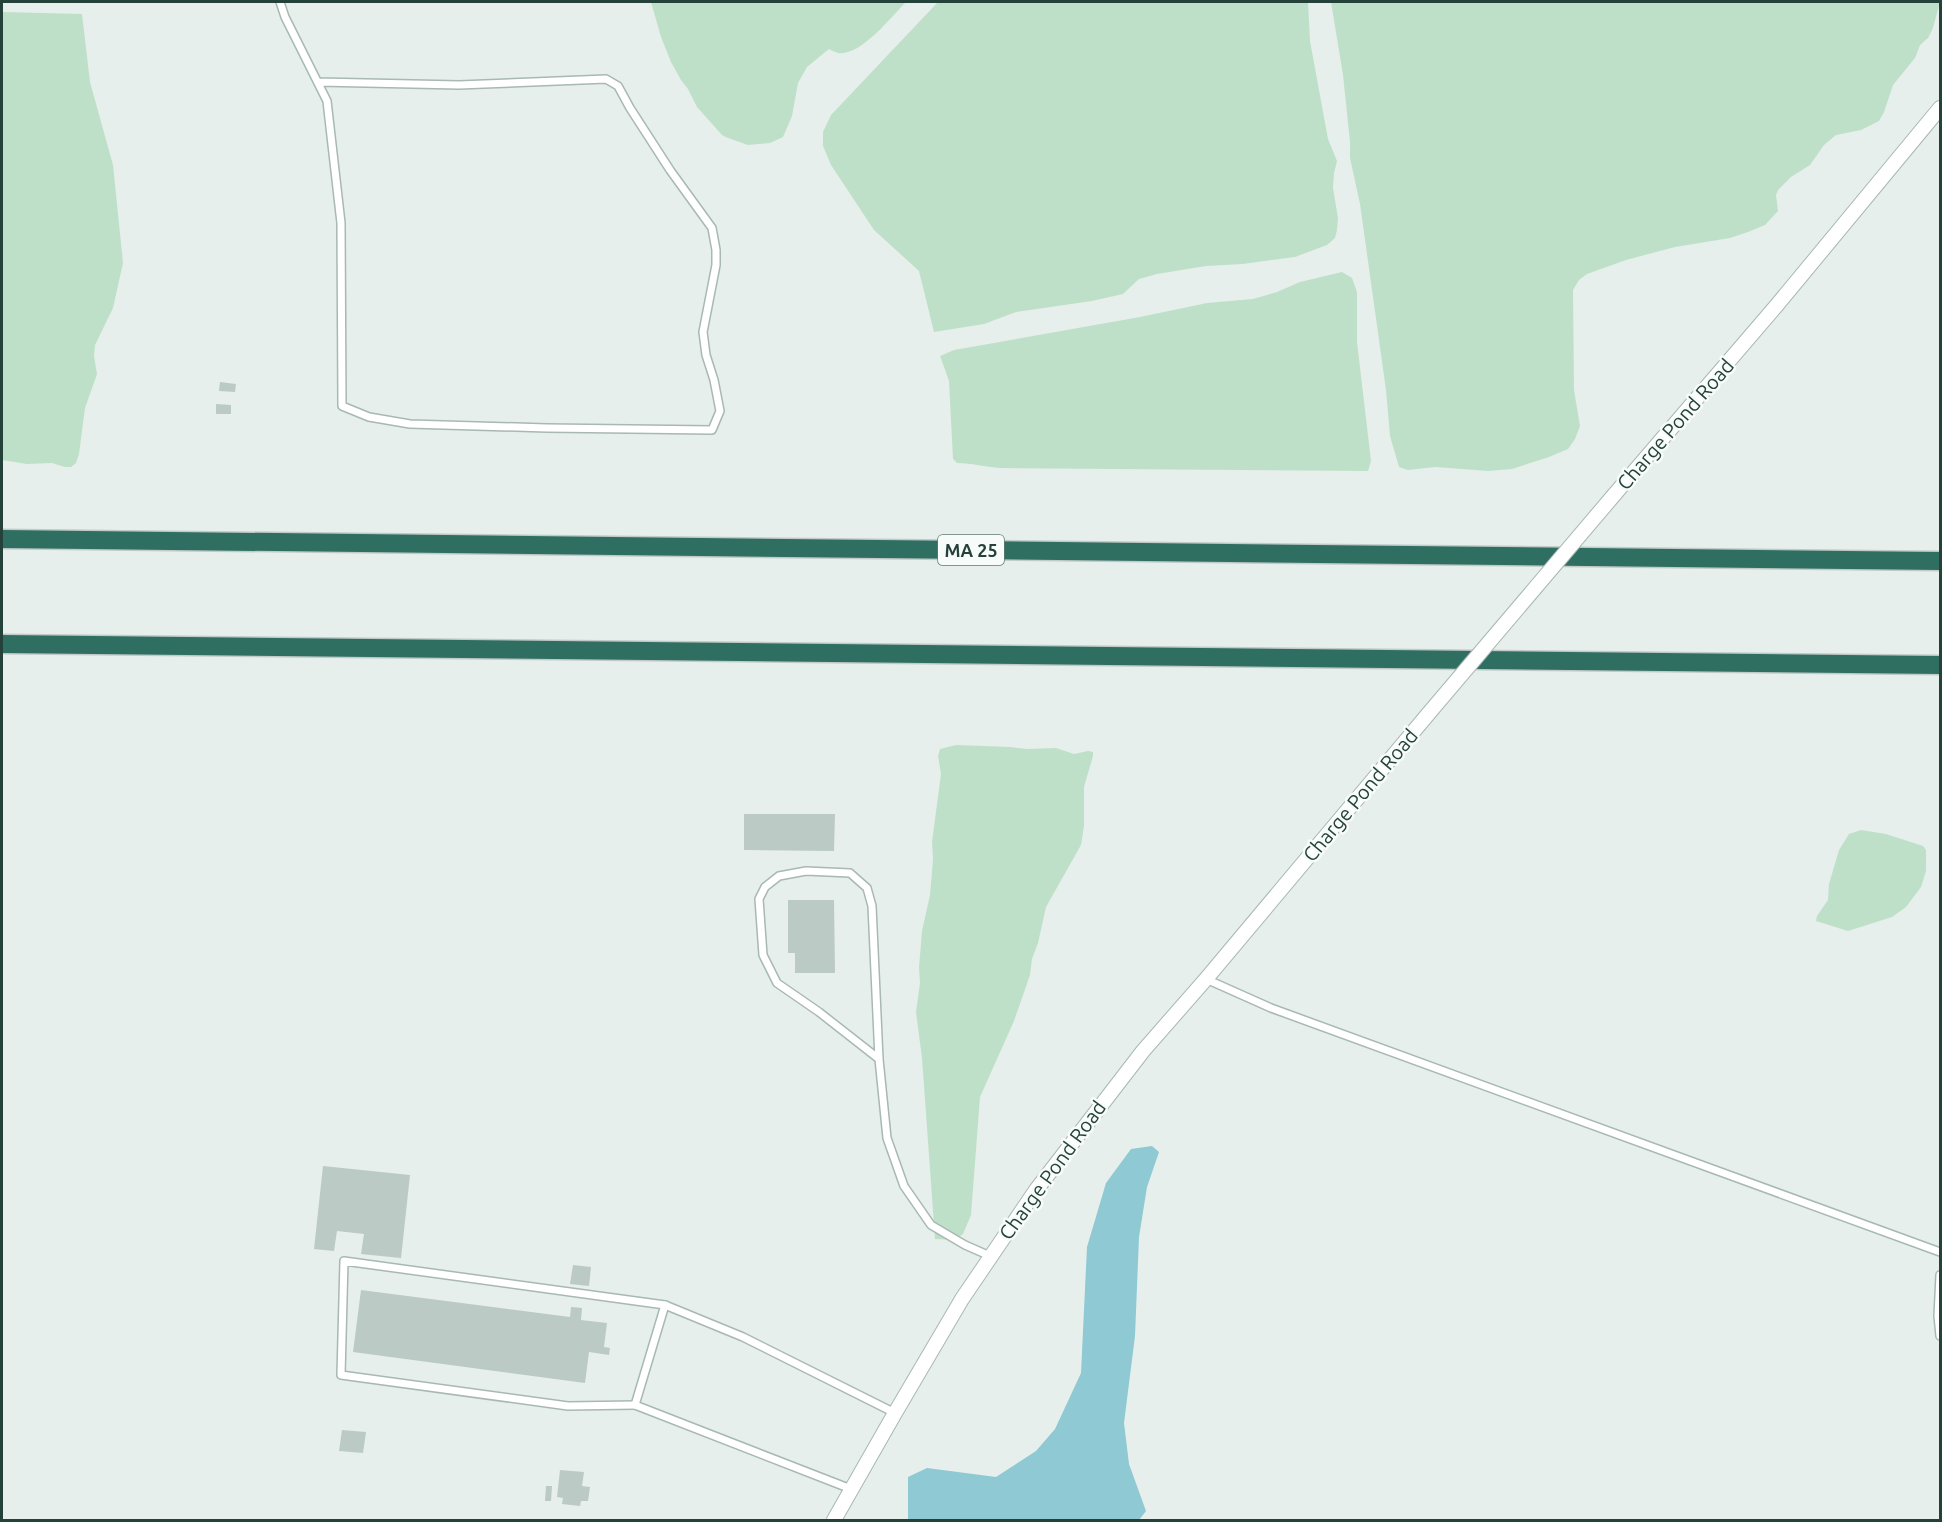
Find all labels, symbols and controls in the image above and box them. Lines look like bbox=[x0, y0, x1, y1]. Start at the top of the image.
street label: Charge Pond Road bbox=[1612, 354, 1738, 494]
road number: MA 25 bbox=[938, 535, 1004, 565]
street label: Charge Pond Road bbox=[1298, 724, 1422, 866]
street label: Charge Pond Road bbox=[994, 1096, 1110, 1244]

